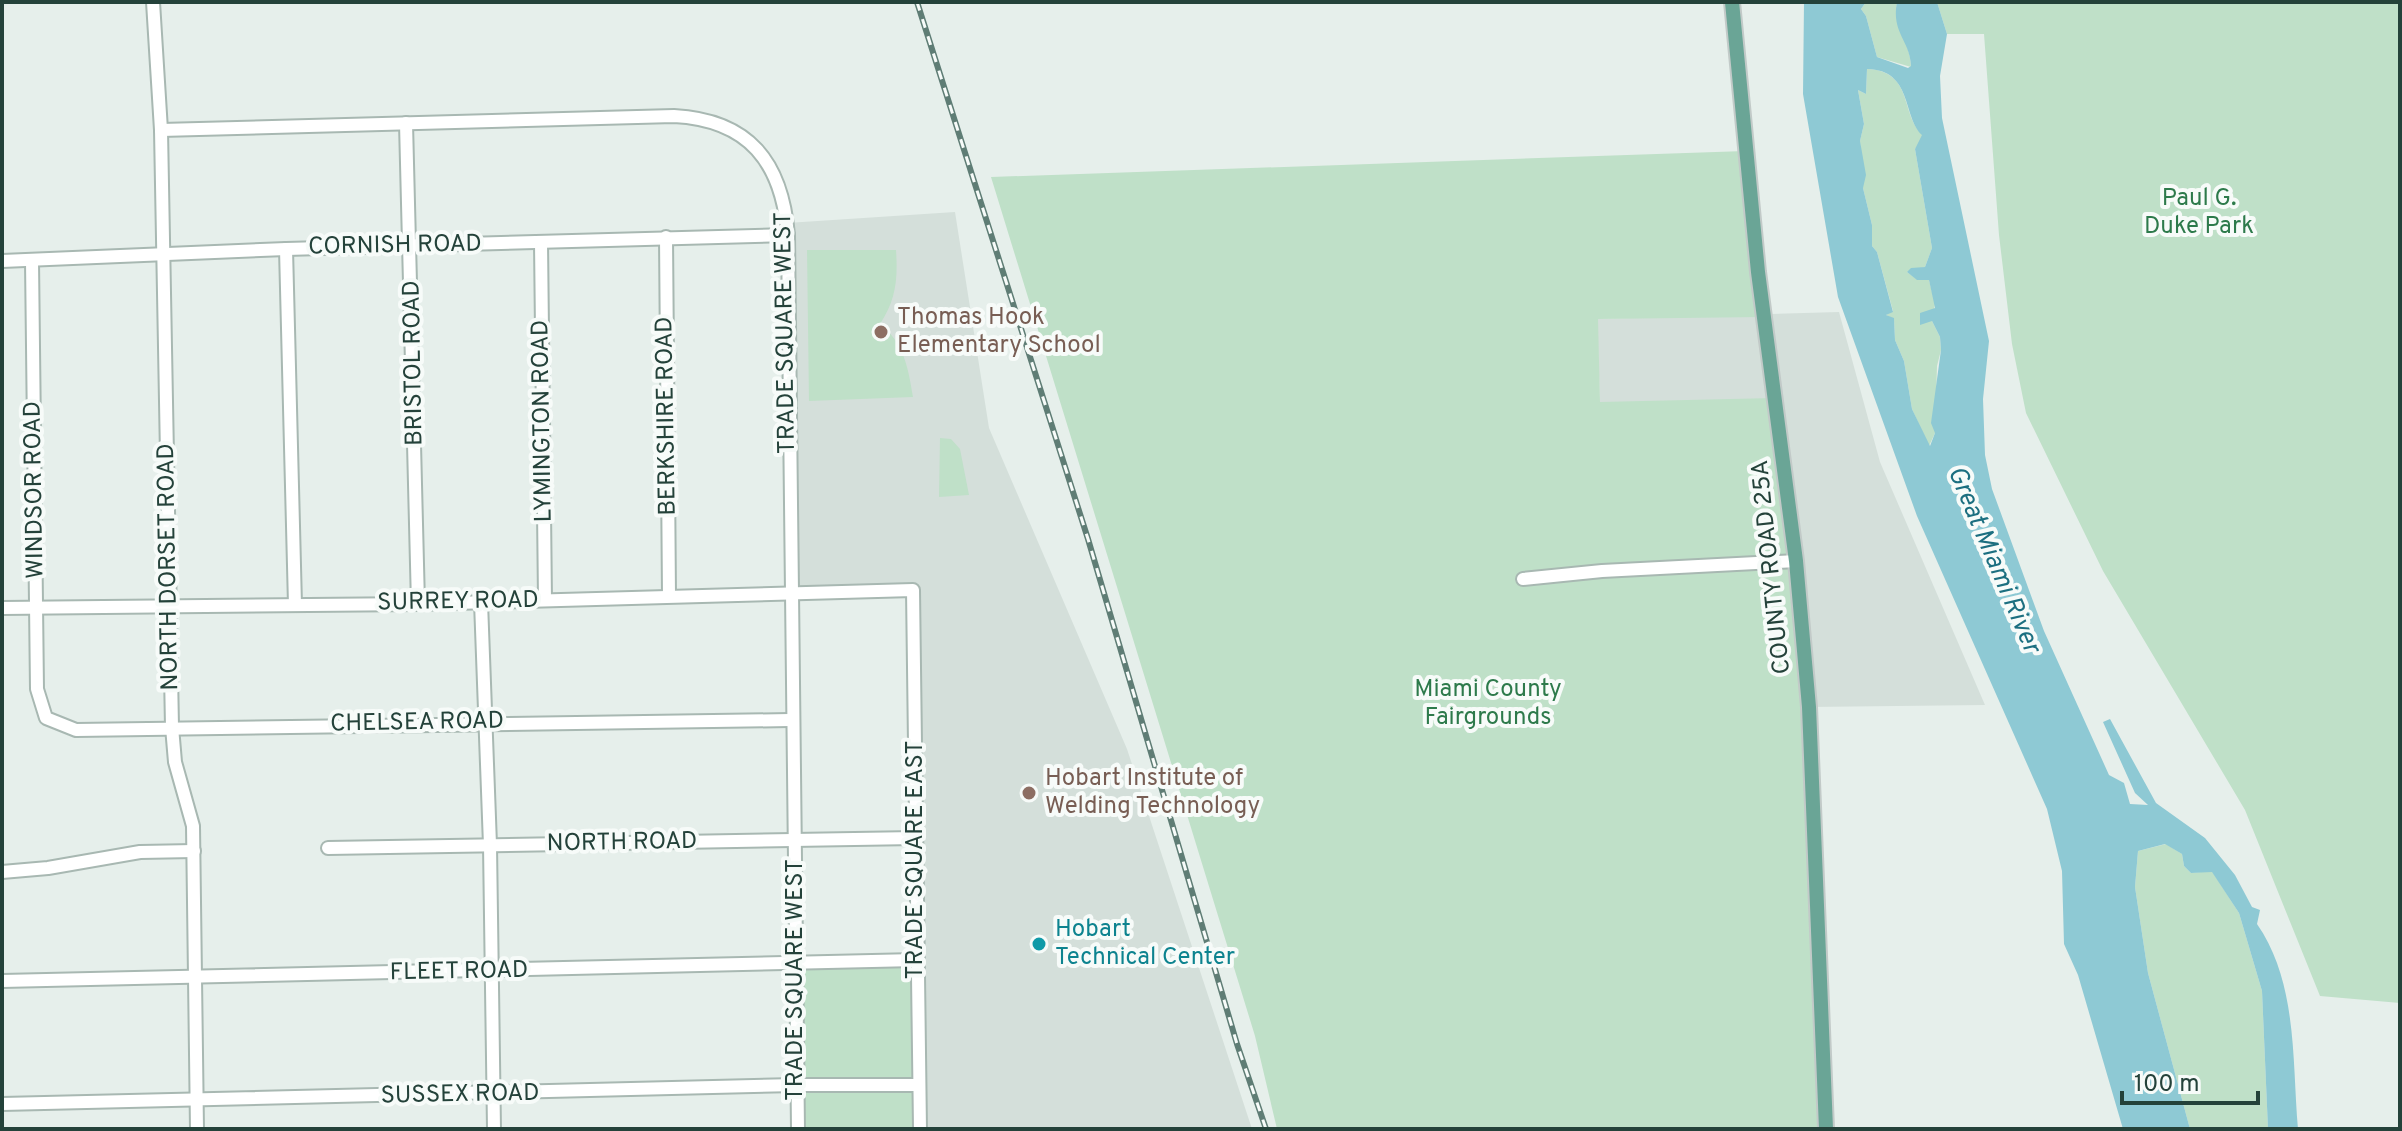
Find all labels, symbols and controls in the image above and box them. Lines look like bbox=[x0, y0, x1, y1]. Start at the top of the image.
park label: Paul G. Duke Park bbox=[2144, 184, 2254, 242]
street label: TRADE SQUARE WEST bbox=[769, 212, 803, 454]
street label: CORNISH ROAD bbox=[308, 229, 482, 263]
street label: BRISTOL ROAD bbox=[398, 280, 430, 446]
place label: Thomas Hook Elementary School bbox=[897, 303, 1101, 361]
street label: BERKSHIRE ROAD bbox=[650, 316, 684, 516]
street label: LYMINGTON ROAD bbox=[526, 319, 560, 523]
marker: Thomas Hook Elementary School bbox=[872, 323, 890, 341]
street label: WINDSOR ROAD bbox=[18, 401, 52, 579]
street label: NORTH DORSET ROAD bbox=[152, 443, 186, 691]
street label: COUNTY ROAD 25A bbox=[1746, 458, 1798, 676]
water label: Great Miami River bbox=[1939, 461, 2048, 660]
street label: SURREY ROAD bbox=[377, 586, 539, 618]
park label: Miami County Fairgrounds bbox=[1414, 675, 1562, 733]
street label: CHELSEA ROAD bbox=[330, 706, 504, 740]
street label: TRADE SQUARE EAST bbox=[901, 741, 931, 979]
place label: Hobart Institute of Welding Technology bbox=[1045, 764, 1260, 822]
marker: Hobart Institute of Welding Technology bbox=[1020, 784, 1038, 802]
street label: NORTH ROAD bbox=[546, 827, 698, 859]
street label: TRADE SQUARE WEST bbox=[781, 859, 811, 1101]
place label: Hobart Technical Center bbox=[1055, 915, 1235, 973]
marker: Hobart Technical Center bbox=[1030, 935, 1048, 953]
street label: FLEET ROAD bbox=[389, 956, 529, 988]
scale bar bbox=[2122, 1055, 2258, 1105]
text: 100 m bbox=[2134, 1070, 2200, 1100]
street label: SUSSEX ROAD bbox=[380, 1079, 540, 1111]

